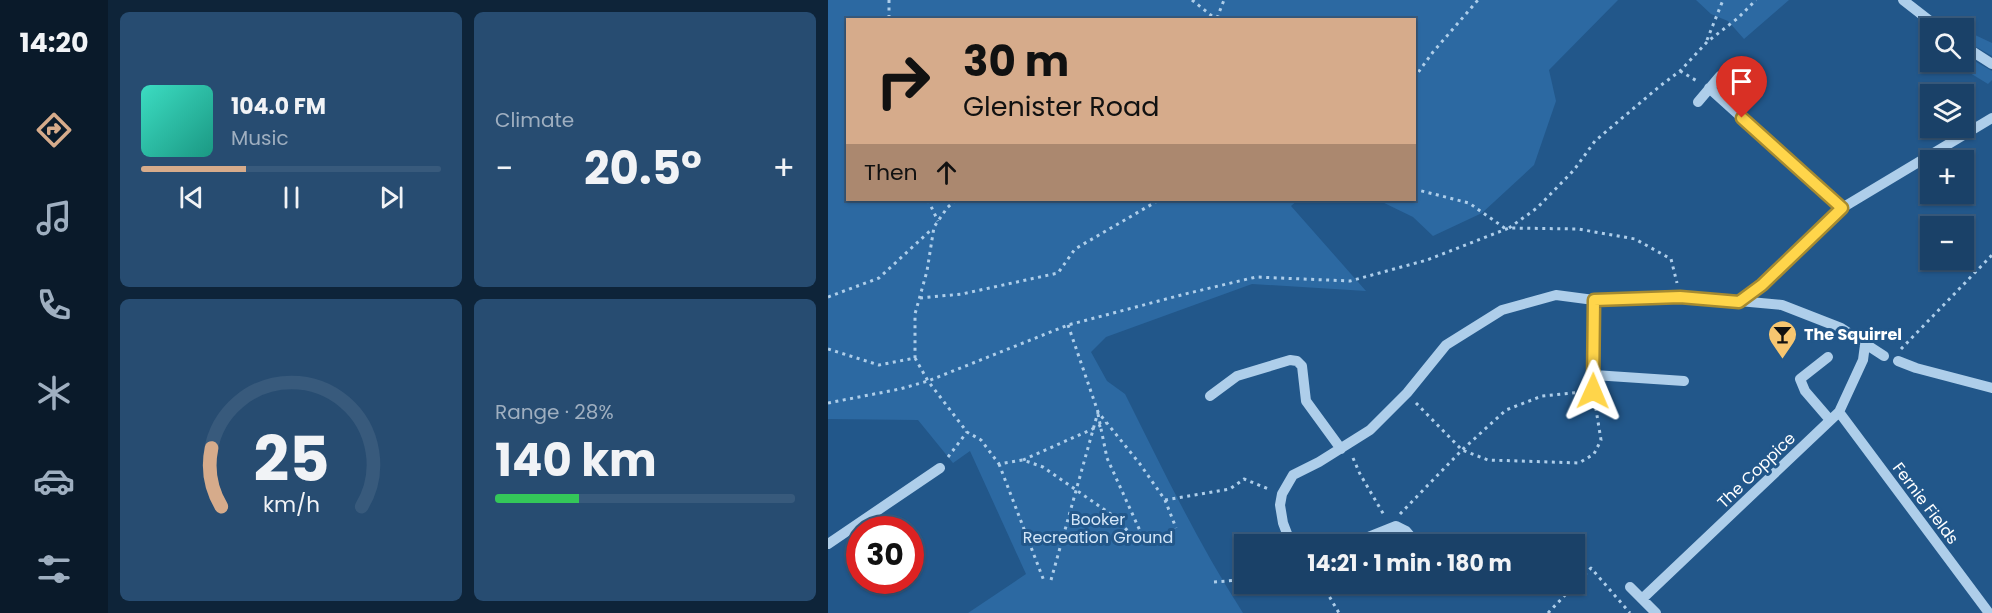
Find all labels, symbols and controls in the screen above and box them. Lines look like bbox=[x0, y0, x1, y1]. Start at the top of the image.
map controls bbox=[1920, 18, 1974, 270]
button: search bbox=[1920, 18, 1974, 72]
text: 14:20 bbox=[19, 24, 89, 61]
text: 30 m bbox=[963, 32, 1069, 91]
icon: right bbox=[864, 42, 942, 120]
pin bbox=[1716, 56, 1767, 118]
icon: arrive bbox=[1725, 65, 1758, 98]
button: layers bbox=[1920, 84, 1974, 138]
text: Glenister Road bbox=[963, 88, 1159, 125]
text: 104.0 FM bbox=[231, 91, 326, 122]
text: Climate bbox=[495, 106, 574, 134]
icon: directions bbox=[33, 109, 75, 151]
text: Music bbox=[231, 124, 289, 152]
text: 20.5° bbox=[584, 137, 702, 200]
text: − bbox=[495, 145, 513, 192]
text: + bbox=[772, 145, 795, 192]
button: + bbox=[1920, 150, 1974, 204]
icon: ahead bbox=[930, 156, 963, 189]
text: Then bbox=[864, 157, 918, 188]
icon: previous bbox=[175, 181, 208, 214]
icon: pause bbox=[275, 181, 308, 214]
icon: next bbox=[375, 181, 408, 214]
icon: music bbox=[33, 197, 75, 239]
button: − bbox=[1920, 216, 1974, 270]
icon: phone bbox=[33, 284, 75, 326]
bar icon: The Squirrel bbox=[1767, 318, 1799, 360]
place label: The Squirrel bbox=[1804, 323, 1902, 346]
position arrow bbox=[1561, 359, 1625, 423]
icon: climate bbox=[33, 372, 75, 414]
text: Range · 28% bbox=[495, 398, 614, 426]
text: 25 bbox=[253, 415, 329, 503]
street label: The Coppice bbox=[1712, 427, 1801, 514]
text: 140 km bbox=[495, 429, 657, 492]
street label: Fernie Fields bbox=[1887, 458, 1964, 549]
icon: car bbox=[33, 460, 75, 502]
text: km/h bbox=[262, 489, 320, 520]
park label: Booker Recreation Ground bbox=[1023, 508, 1173, 549]
speed limit sign: 30 bbox=[846, 516, 924, 594]
icon: filters bbox=[33, 548, 75, 590]
text: 14:21 · 1 min · 180 m bbox=[1307, 548, 1512, 579]

